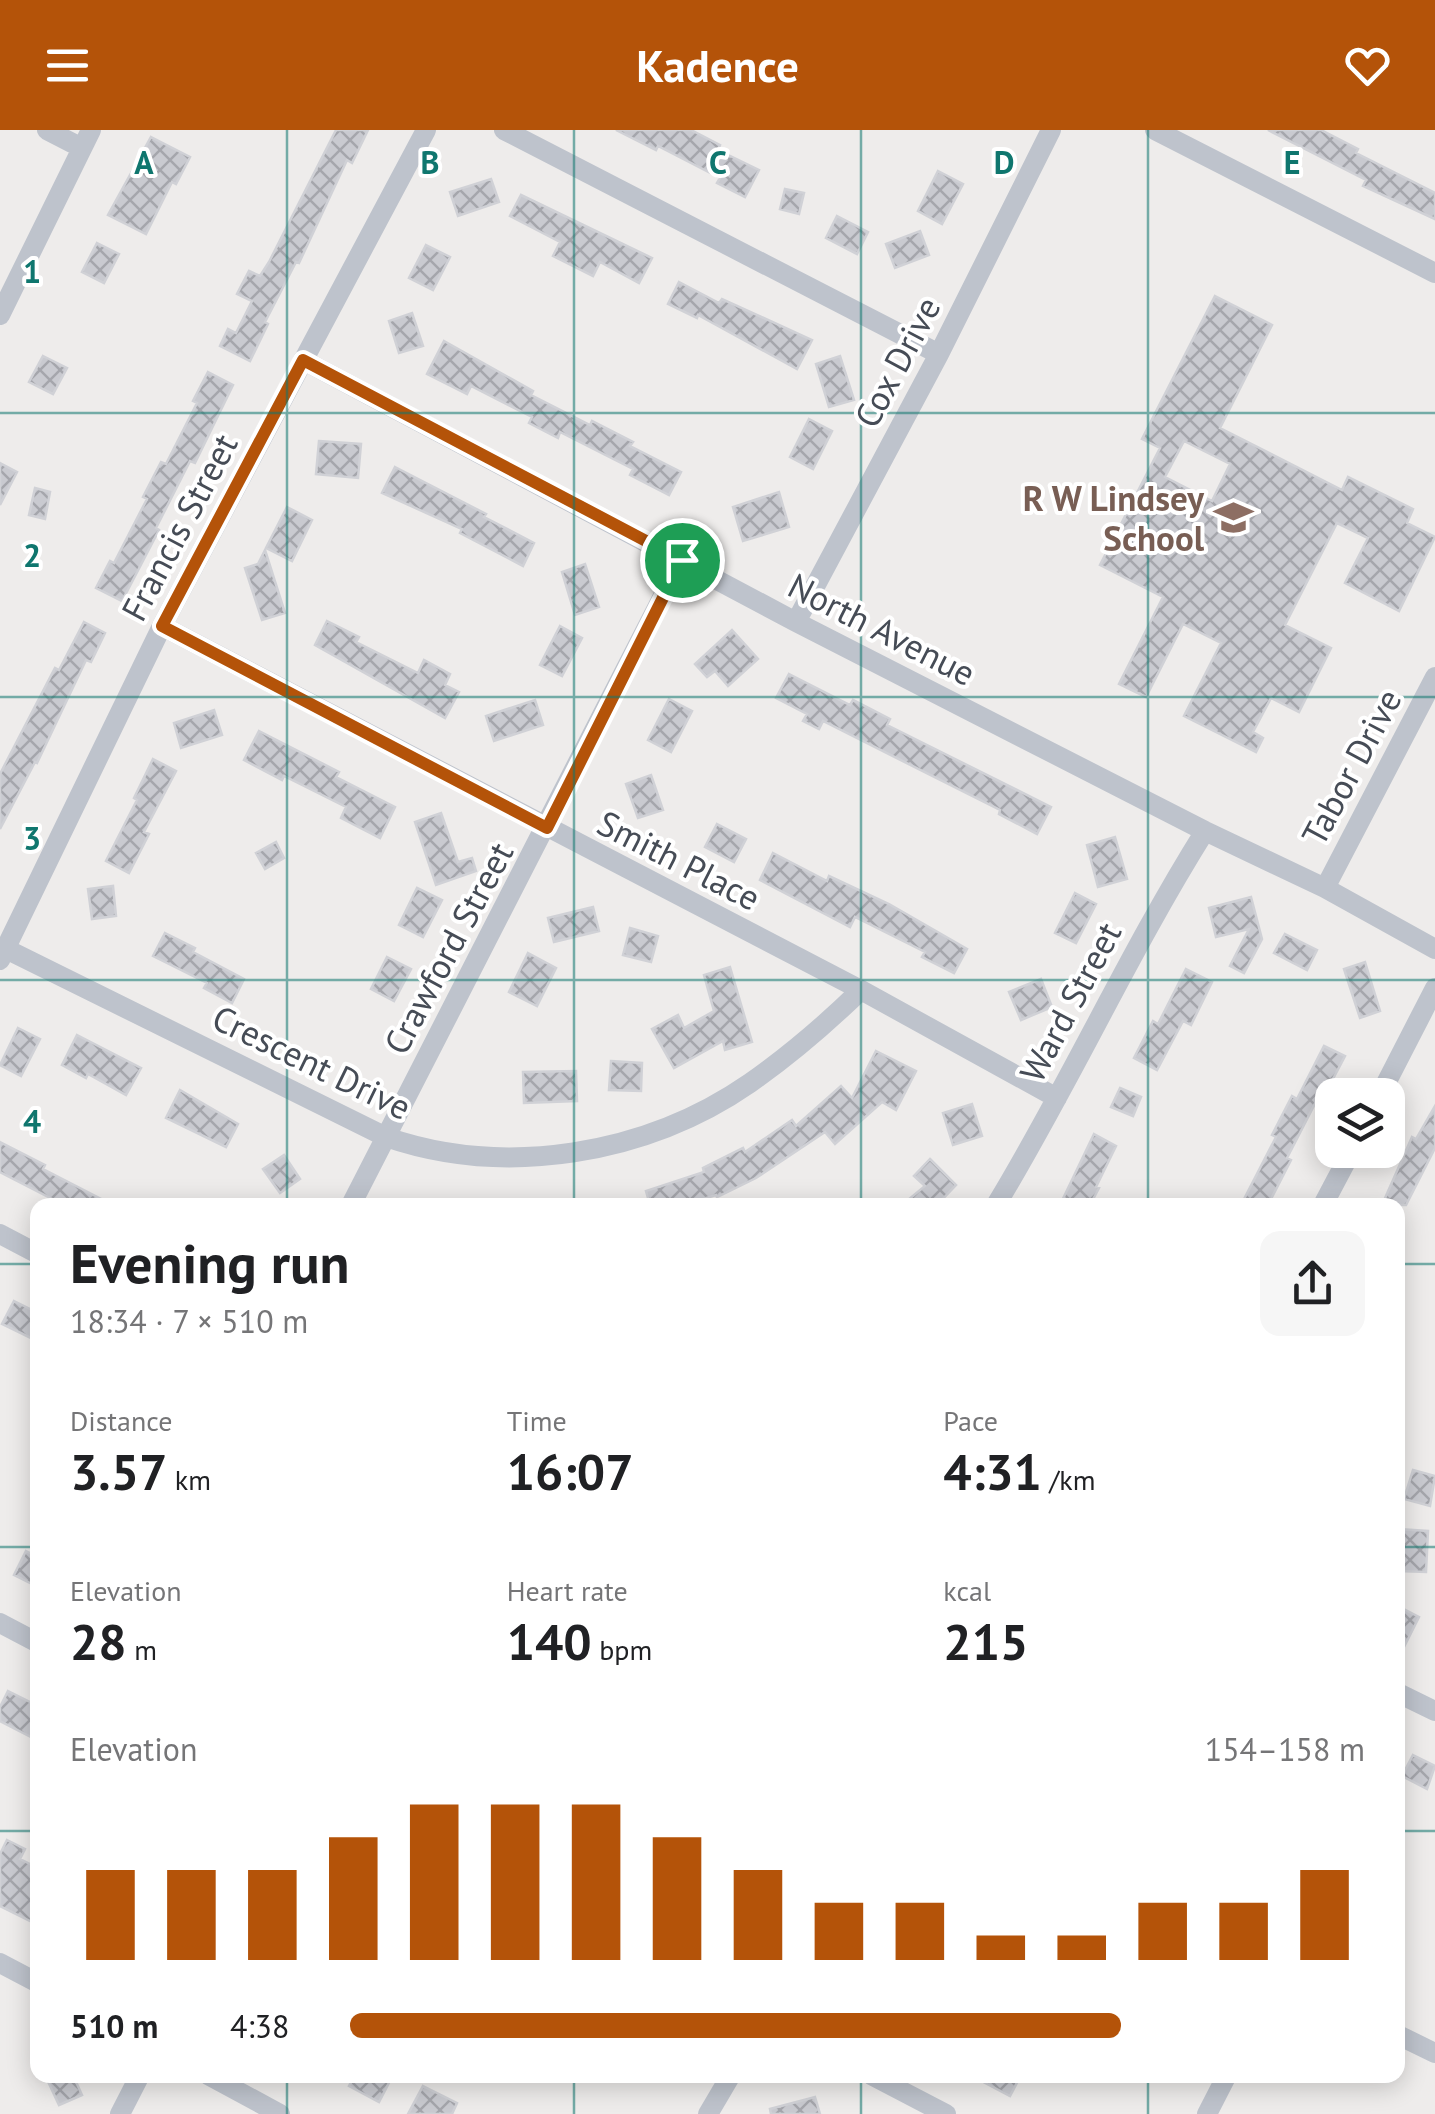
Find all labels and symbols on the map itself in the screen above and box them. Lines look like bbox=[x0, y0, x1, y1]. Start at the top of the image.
text: A bbox=[134, 141, 154, 183]
text: B bbox=[421, 141, 439, 183]
text: C bbox=[709, 141, 727, 183]
text: D bbox=[994, 141, 1014, 183]
text: E bbox=[1284, 141, 1300, 183]
text: 1 bbox=[23, 250, 41, 292]
street label: Cox Drive bbox=[843, 289, 951, 435]
street label: Francis Street bbox=[111, 426, 248, 628]
place label: R W Lindsey School bbox=[1023, 475, 1205, 561]
school or university icon: R W Lindsey School bbox=[1213, 497, 1255, 539]
pin bbox=[640, 518, 725, 603]
text: 2 bbox=[23, 534, 41, 576]
street label: North Avenue bbox=[781, 562, 983, 696]
street label: Tabor Drive bbox=[1291, 681, 1411, 853]
street label: Smith Place bbox=[590, 799, 768, 921]
text: 3 bbox=[23, 817, 41, 859]
street label: Crawford Street bbox=[373, 834, 523, 1062]
street label: Ward Street bbox=[1009, 914, 1131, 1090]
street label: Crescent Drive bbox=[205, 994, 419, 1130]
text: 4 bbox=[23, 1100, 41, 1142]

